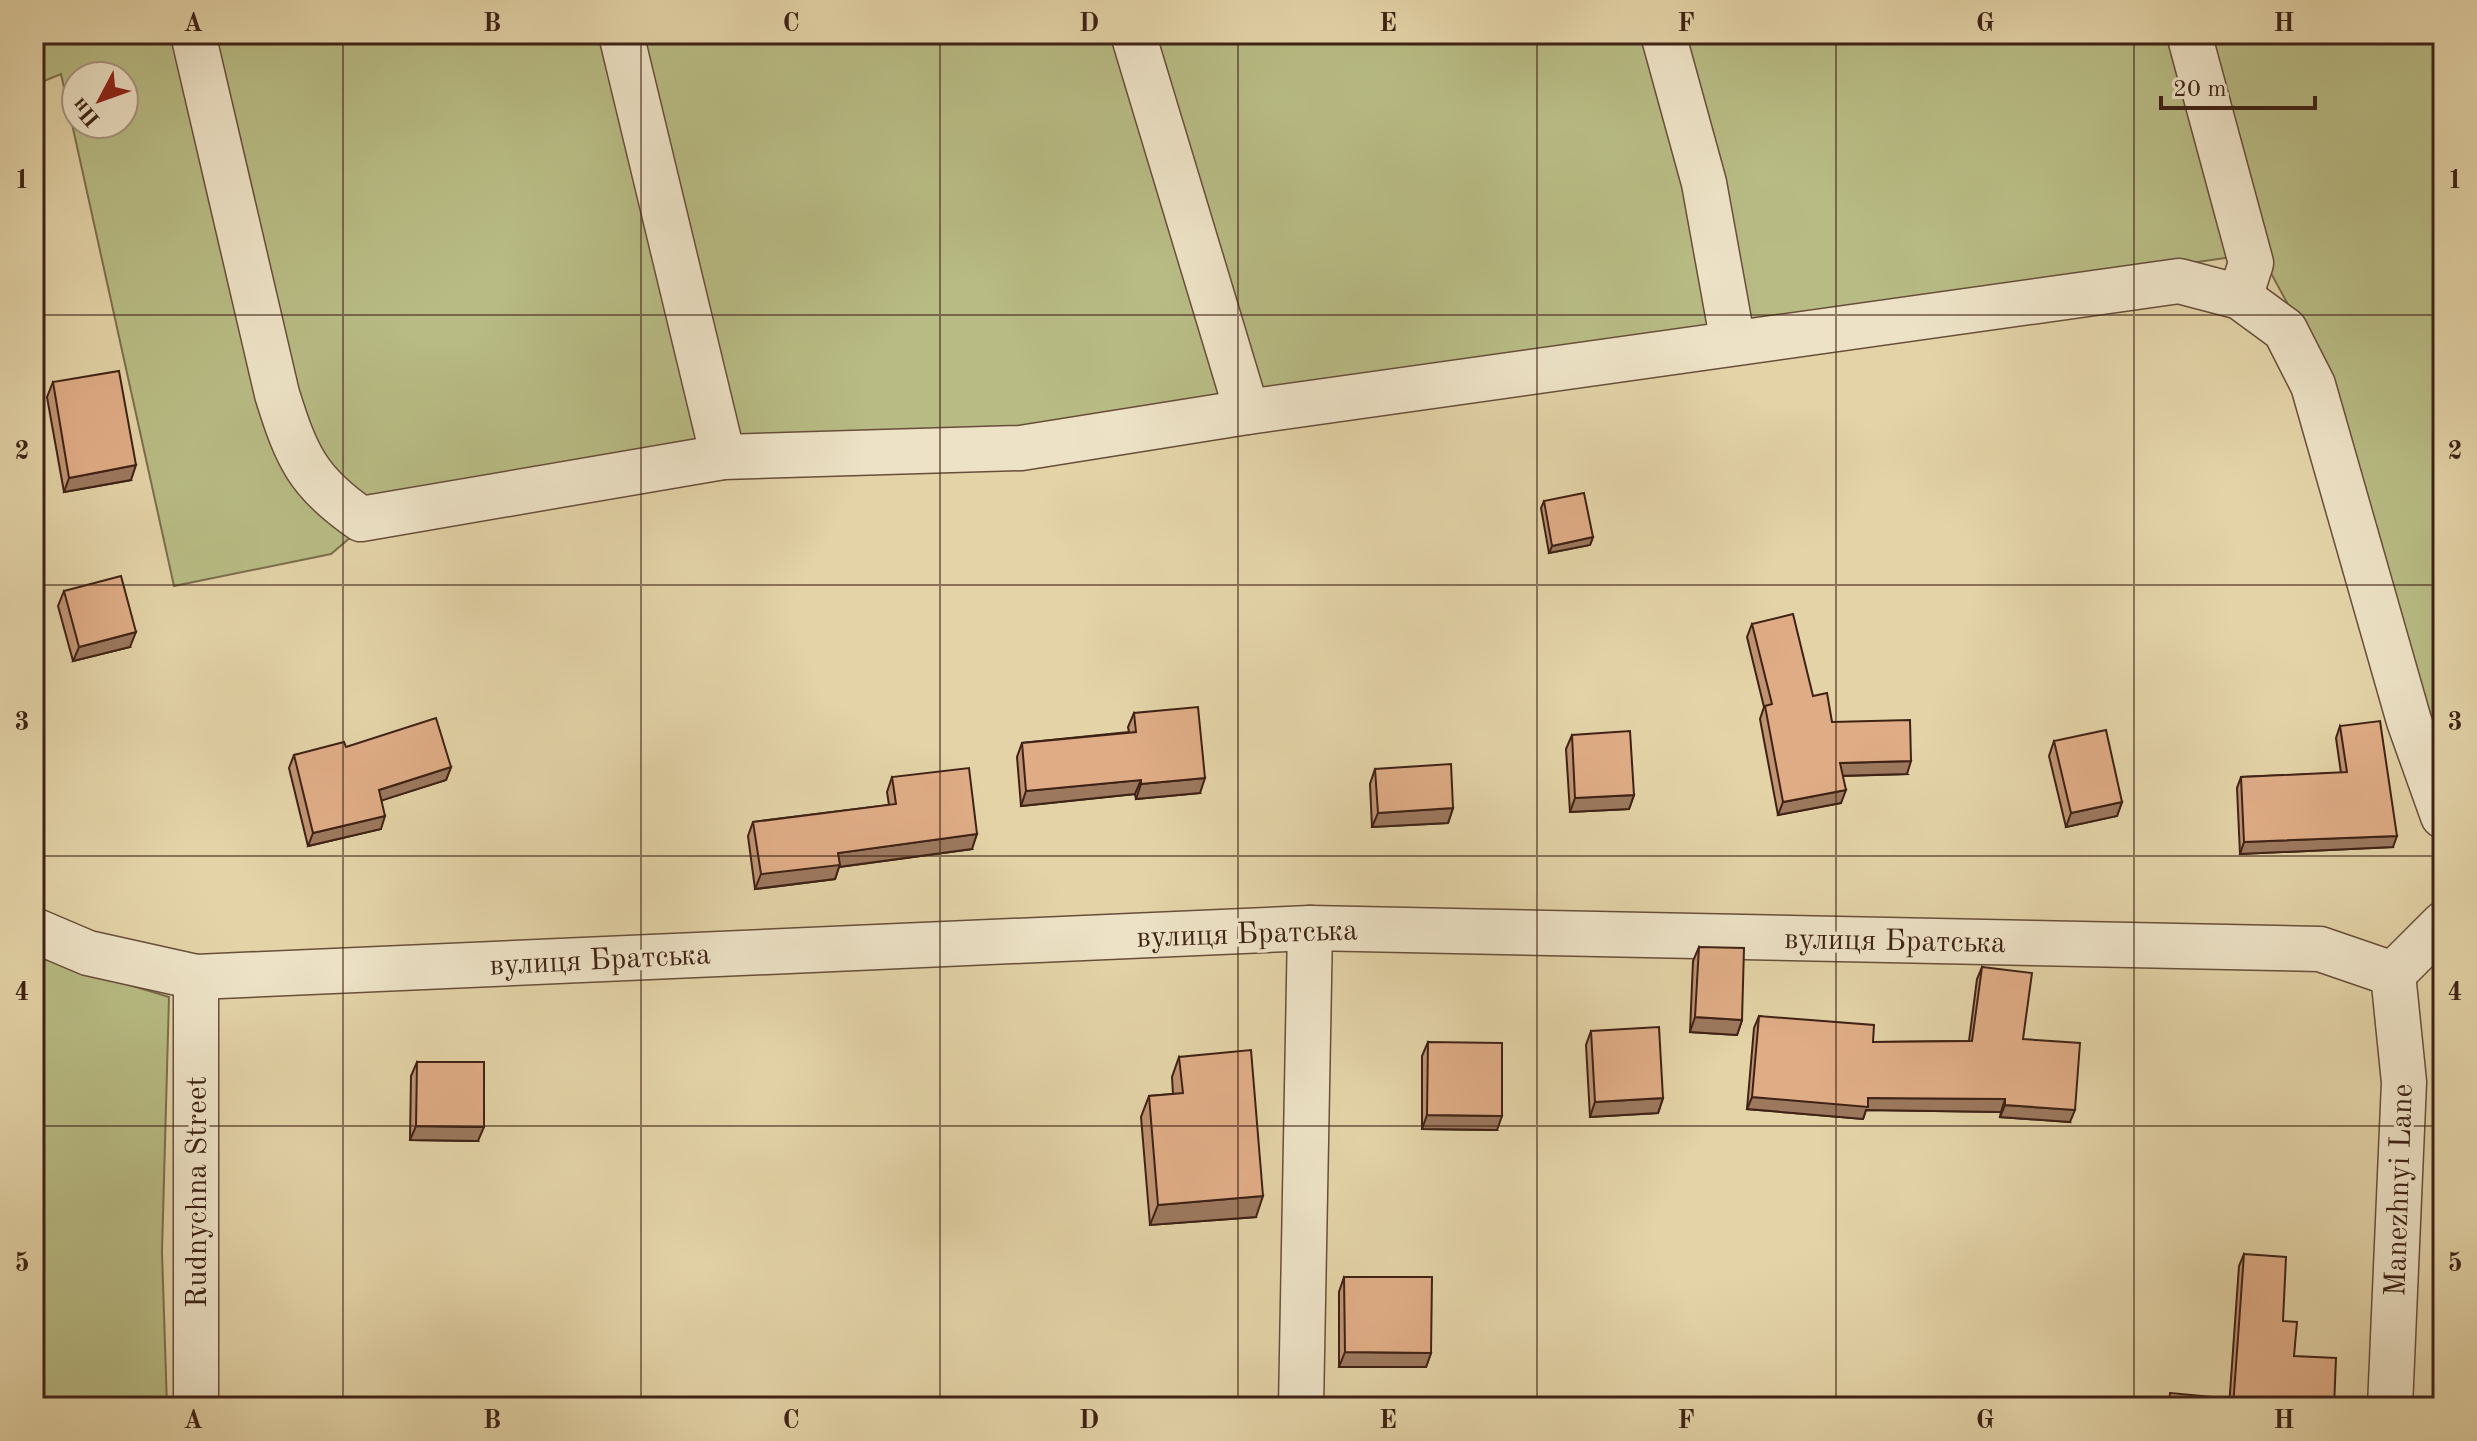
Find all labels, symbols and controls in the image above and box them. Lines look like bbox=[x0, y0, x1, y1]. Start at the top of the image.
text: A bbox=[183, 11, 203, 37]
text: B bbox=[483, 11, 501, 37]
text: C bbox=[782, 11, 800, 37]
text: D bbox=[1079, 11, 1099, 37]
text: E bbox=[1379, 11, 1397, 37]
text: F bbox=[1677, 11, 1695, 37]
text: G bbox=[1976, 11, 1994, 37]
text: H bbox=[2273, 11, 2295, 37]
north arrow bbox=[60, 60, 140, 140]
scale bar bbox=[2161, 60, 2315, 110]
text: 20 m bbox=[2173, 78, 2227, 102]
text: Пн bbox=[68, 93, 105, 130]
text: 1 bbox=[14, 168, 30, 194]
text: 1 bbox=[2447, 168, 2463, 194]
text: 2 bbox=[14, 439, 30, 465]
text: 2 bbox=[2447, 439, 2463, 465]
text: 3 bbox=[14, 710, 30, 736]
text: 3 bbox=[2447, 710, 2463, 736]
street label: вулиця Братська bbox=[1136, 916, 1358, 954]
street label: вулиця Братська bbox=[1784, 925, 2006, 959]
street label: вулиця Братська bbox=[489, 940, 712, 982]
text: 4 bbox=[14, 980, 30, 1006]
text: 4 bbox=[2447, 980, 2463, 1006]
street label: Rudnychna Street bbox=[183, 1076, 213, 1308]
street label: Manezhnyi Lane bbox=[2381, 1083, 2419, 1297]
text: 5 bbox=[14, 1251, 30, 1277]
text: 5 bbox=[2447, 1251, 2463, 1277]
text: A bbox=[183, 1408, 203, 1434]
text: B bbox=[483, 1408, 501, 1434]
text: C bbox=[782, 1408, 800, 1434]
text: D bbox=[1079, 1408, 1099, 1434]
text: E bbox=[1379, 1408, 1397, 1434]
text: F bbox=[1677, 1408, 1695, 1434]
text: G bbox=[1976, 1408, 1994, 1434]
text: H bbox=[2273, 1408, 2295, 1434]

